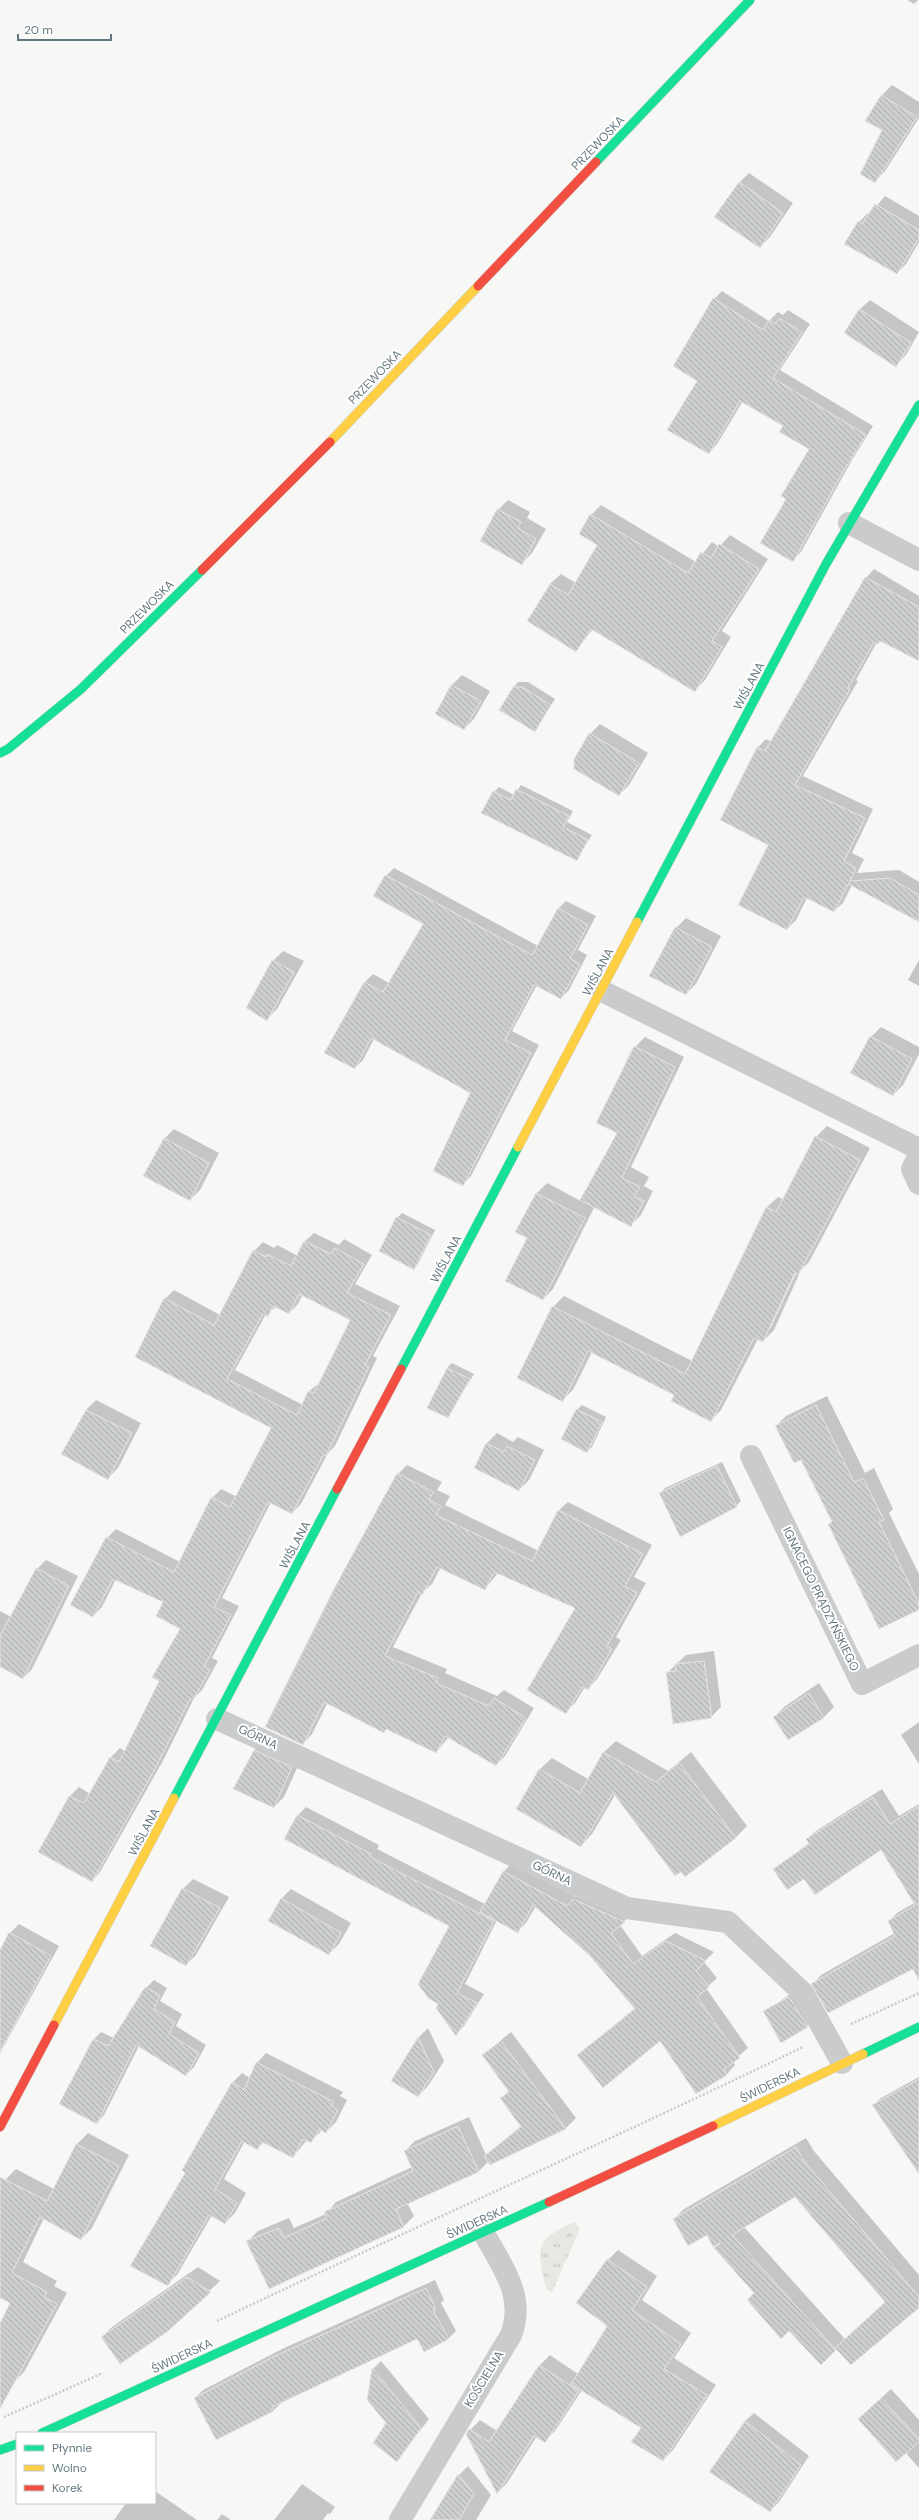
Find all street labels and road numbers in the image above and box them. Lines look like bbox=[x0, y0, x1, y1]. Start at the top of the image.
street label: PRZEWOSKA bbox=[568, 112, 628, 174]
street label: PRZEWOSKA bbox=[345, 346, 405, 408]
street label: PRZEWOSKA bbox=[117, 577, 177, 637]
street label: WIŚLANA bbox=[730, 659, 768, 713]
street label: WIŚLANA bbox=[579, 945, 617, 999]
street label: WIŚLANA bbox=[427, 1232, 465, 1286]
street label: WIŚLANA bbox=[276, 1518, 314, 1572]
street label: IGNACEGO PRĄDZYŃSKIEGO bbox=[779, 1524, 863, 1674]
street label: GÓRNA bbox=[236, 1721, 280, 1753]
street label: WIŚLANA bbox=[125, 1805, 163, 1859]
street label: GÓRNA bbox=[530, 1857, 574, 1889]
street label: ŚWIDERSKA bbox=[737, 2063, 803, 2106]
street label: ŚWIDERSKA bbox=[444, 2201, 510, 2243]
street label: ŚWIDERSKA bbox=[149, 2335, 215, 2377]
street label: KOŚCIELNA bbox=[461, 2348, 507, 2410]

